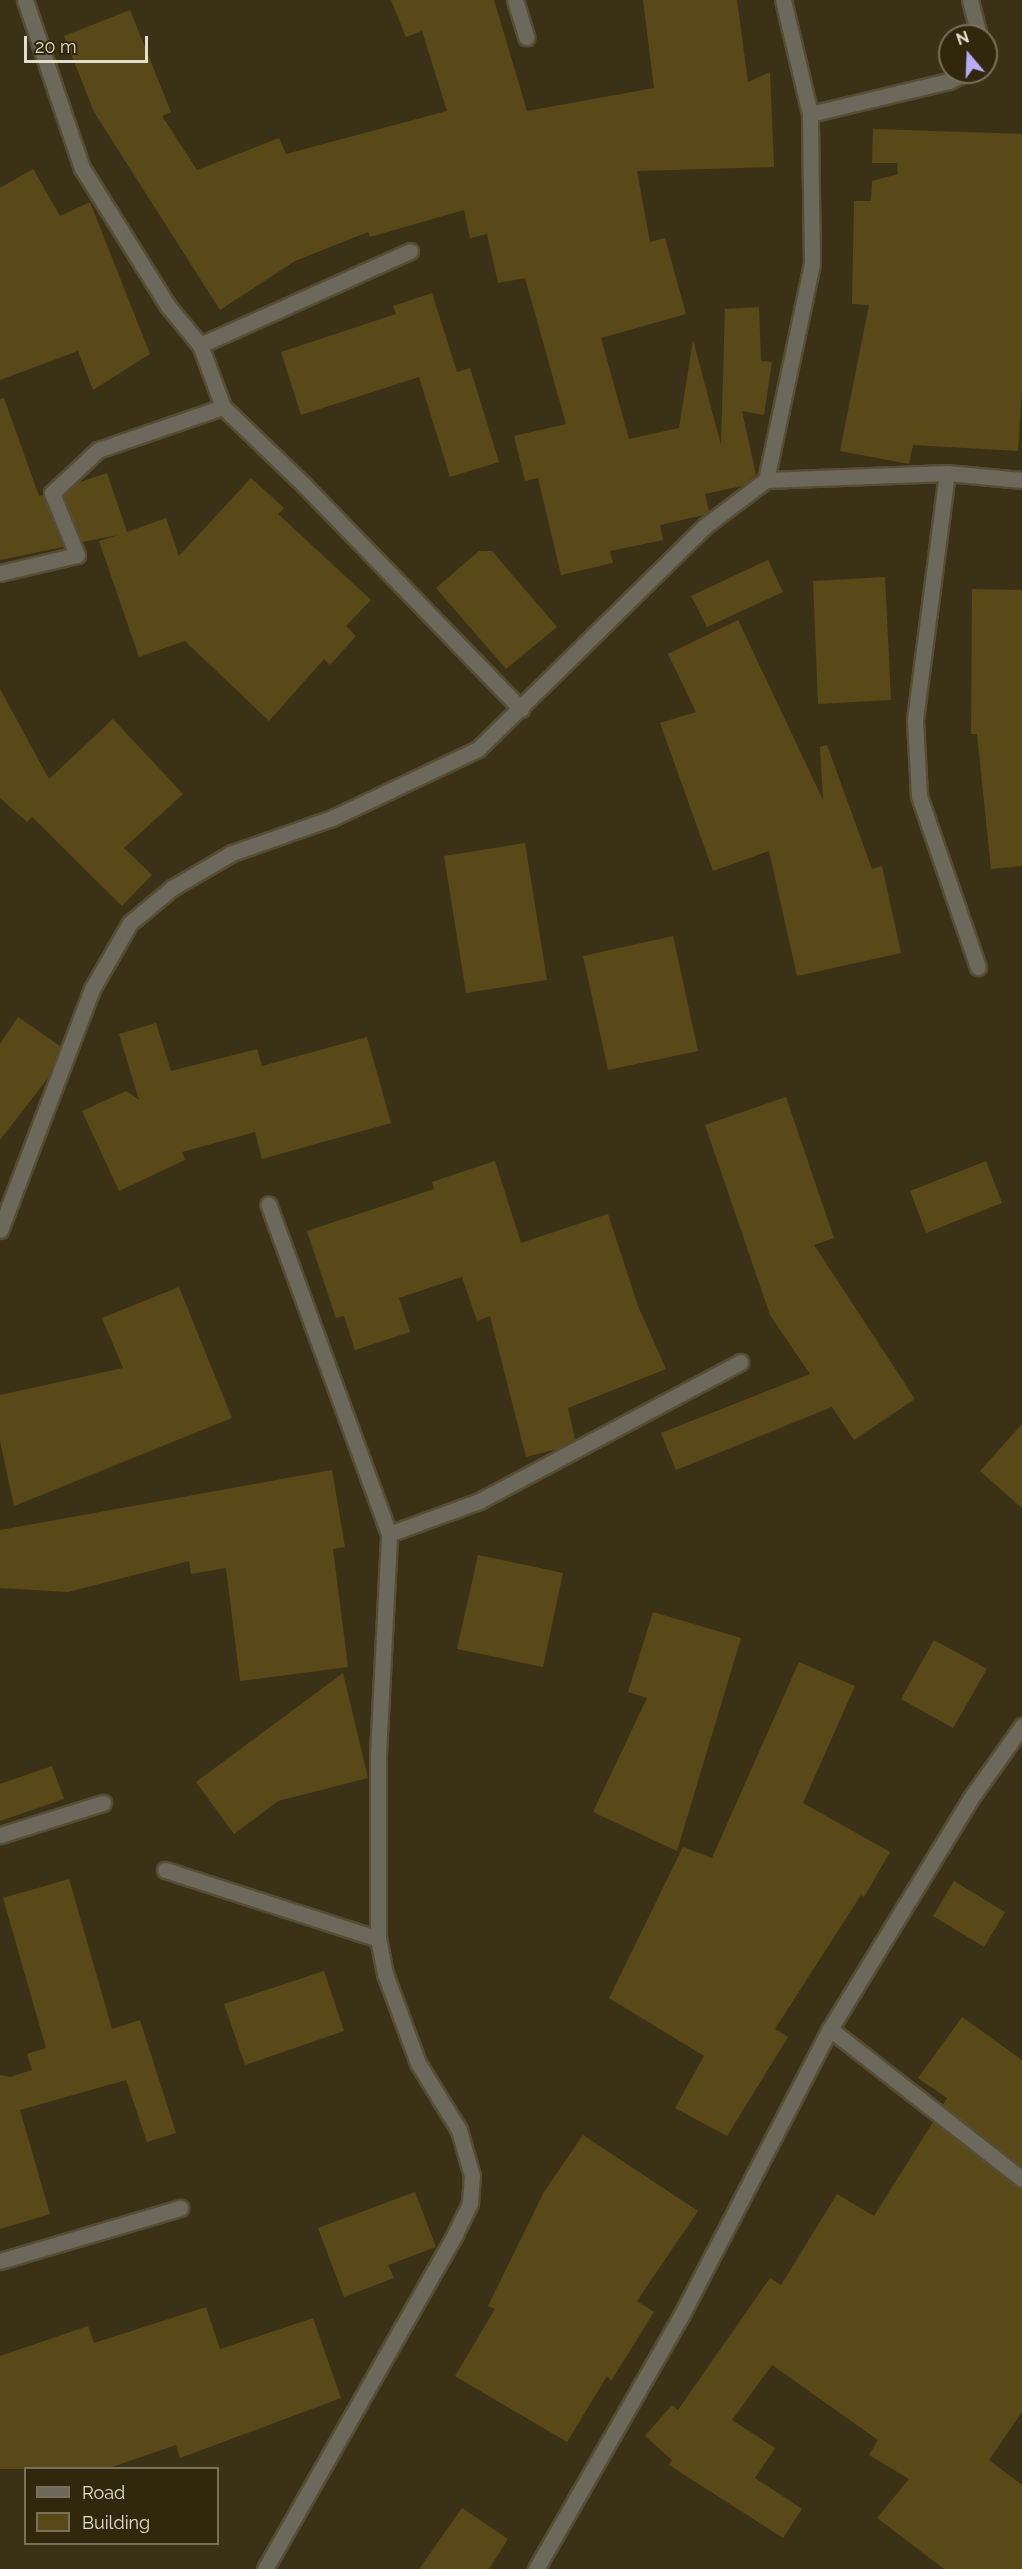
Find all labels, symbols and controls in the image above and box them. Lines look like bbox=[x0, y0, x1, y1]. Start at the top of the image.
scale bar bbox=[27, 24, 152, 62]
north arrow bbox=[938, 24, 998, 84]
text: N bbox=[954, 27, 971, 49]
text: 20 m bbox=[35, 36, 77, 57]
legend bbox=[24, 2467, 219, 2545]
text: Road bbox=[82, 2482, 125, 2503]
text: Building bbox=[82, 2512, 150, 2533]

